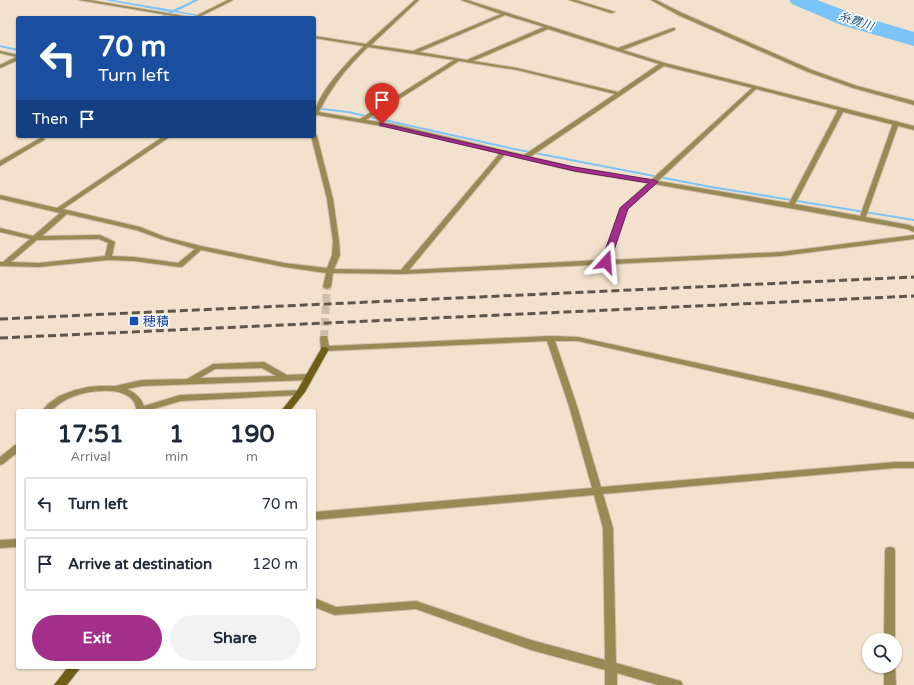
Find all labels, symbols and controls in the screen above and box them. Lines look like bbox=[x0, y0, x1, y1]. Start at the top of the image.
water label: 糸貫川 bbox=[837, 9, 877, 34]
text: 70 m bbox=[98, 30, 166, 64]
icon: left bbox=[32, 32, 84, 84]
text: Turn left bbox=[98, 64, 170, 86]
pin bbox=[365, 83, 399, 124]
icon: arrive bbox=[371, 89, 393, 111]
icon: arrive bbox=[76, 108, 98, 130]
text: Then bbox=[32, 110, 68, 128]
position arrow bbox=[585, 241, 627, 283]
place label: 穂積 bbox=[143, 314, 169, 330]
marker: 穂積 bbox=[128, 315, 140, 327]
text: 17:51 bbox=[57, 420, 124, 449]
text: 1 bbox=[169, 420, 184, 449]
text: 190 bbox=[229, 420, 275, 449]
text: Arrival bbox=[70, 449, 111, 465]
text: min bbox=[165, 449, 188, 465]
text: m bbox=[246, 449, 258, 465]
icon: left bbox=[34, 493, 56, 515]
text: Turn left bbox=[68, 495, 128, 513]
text: 70 m bbox=[261, 495, 298, 513]
icon: arrive bbox=[34, 553, 56, 575]
text: Arrive at destination bbox=[68, 555, 212, 573]
text: 120 m bbox=[252, 555, 298, 573]
button: Exit bbox=[32, 615, 162, 661]
button: Share bbox=[170, 615, 300, 661]
map controls bbox=[862, 633, 902, 673]
button: search bbox=[862, 633, 902, 673]

